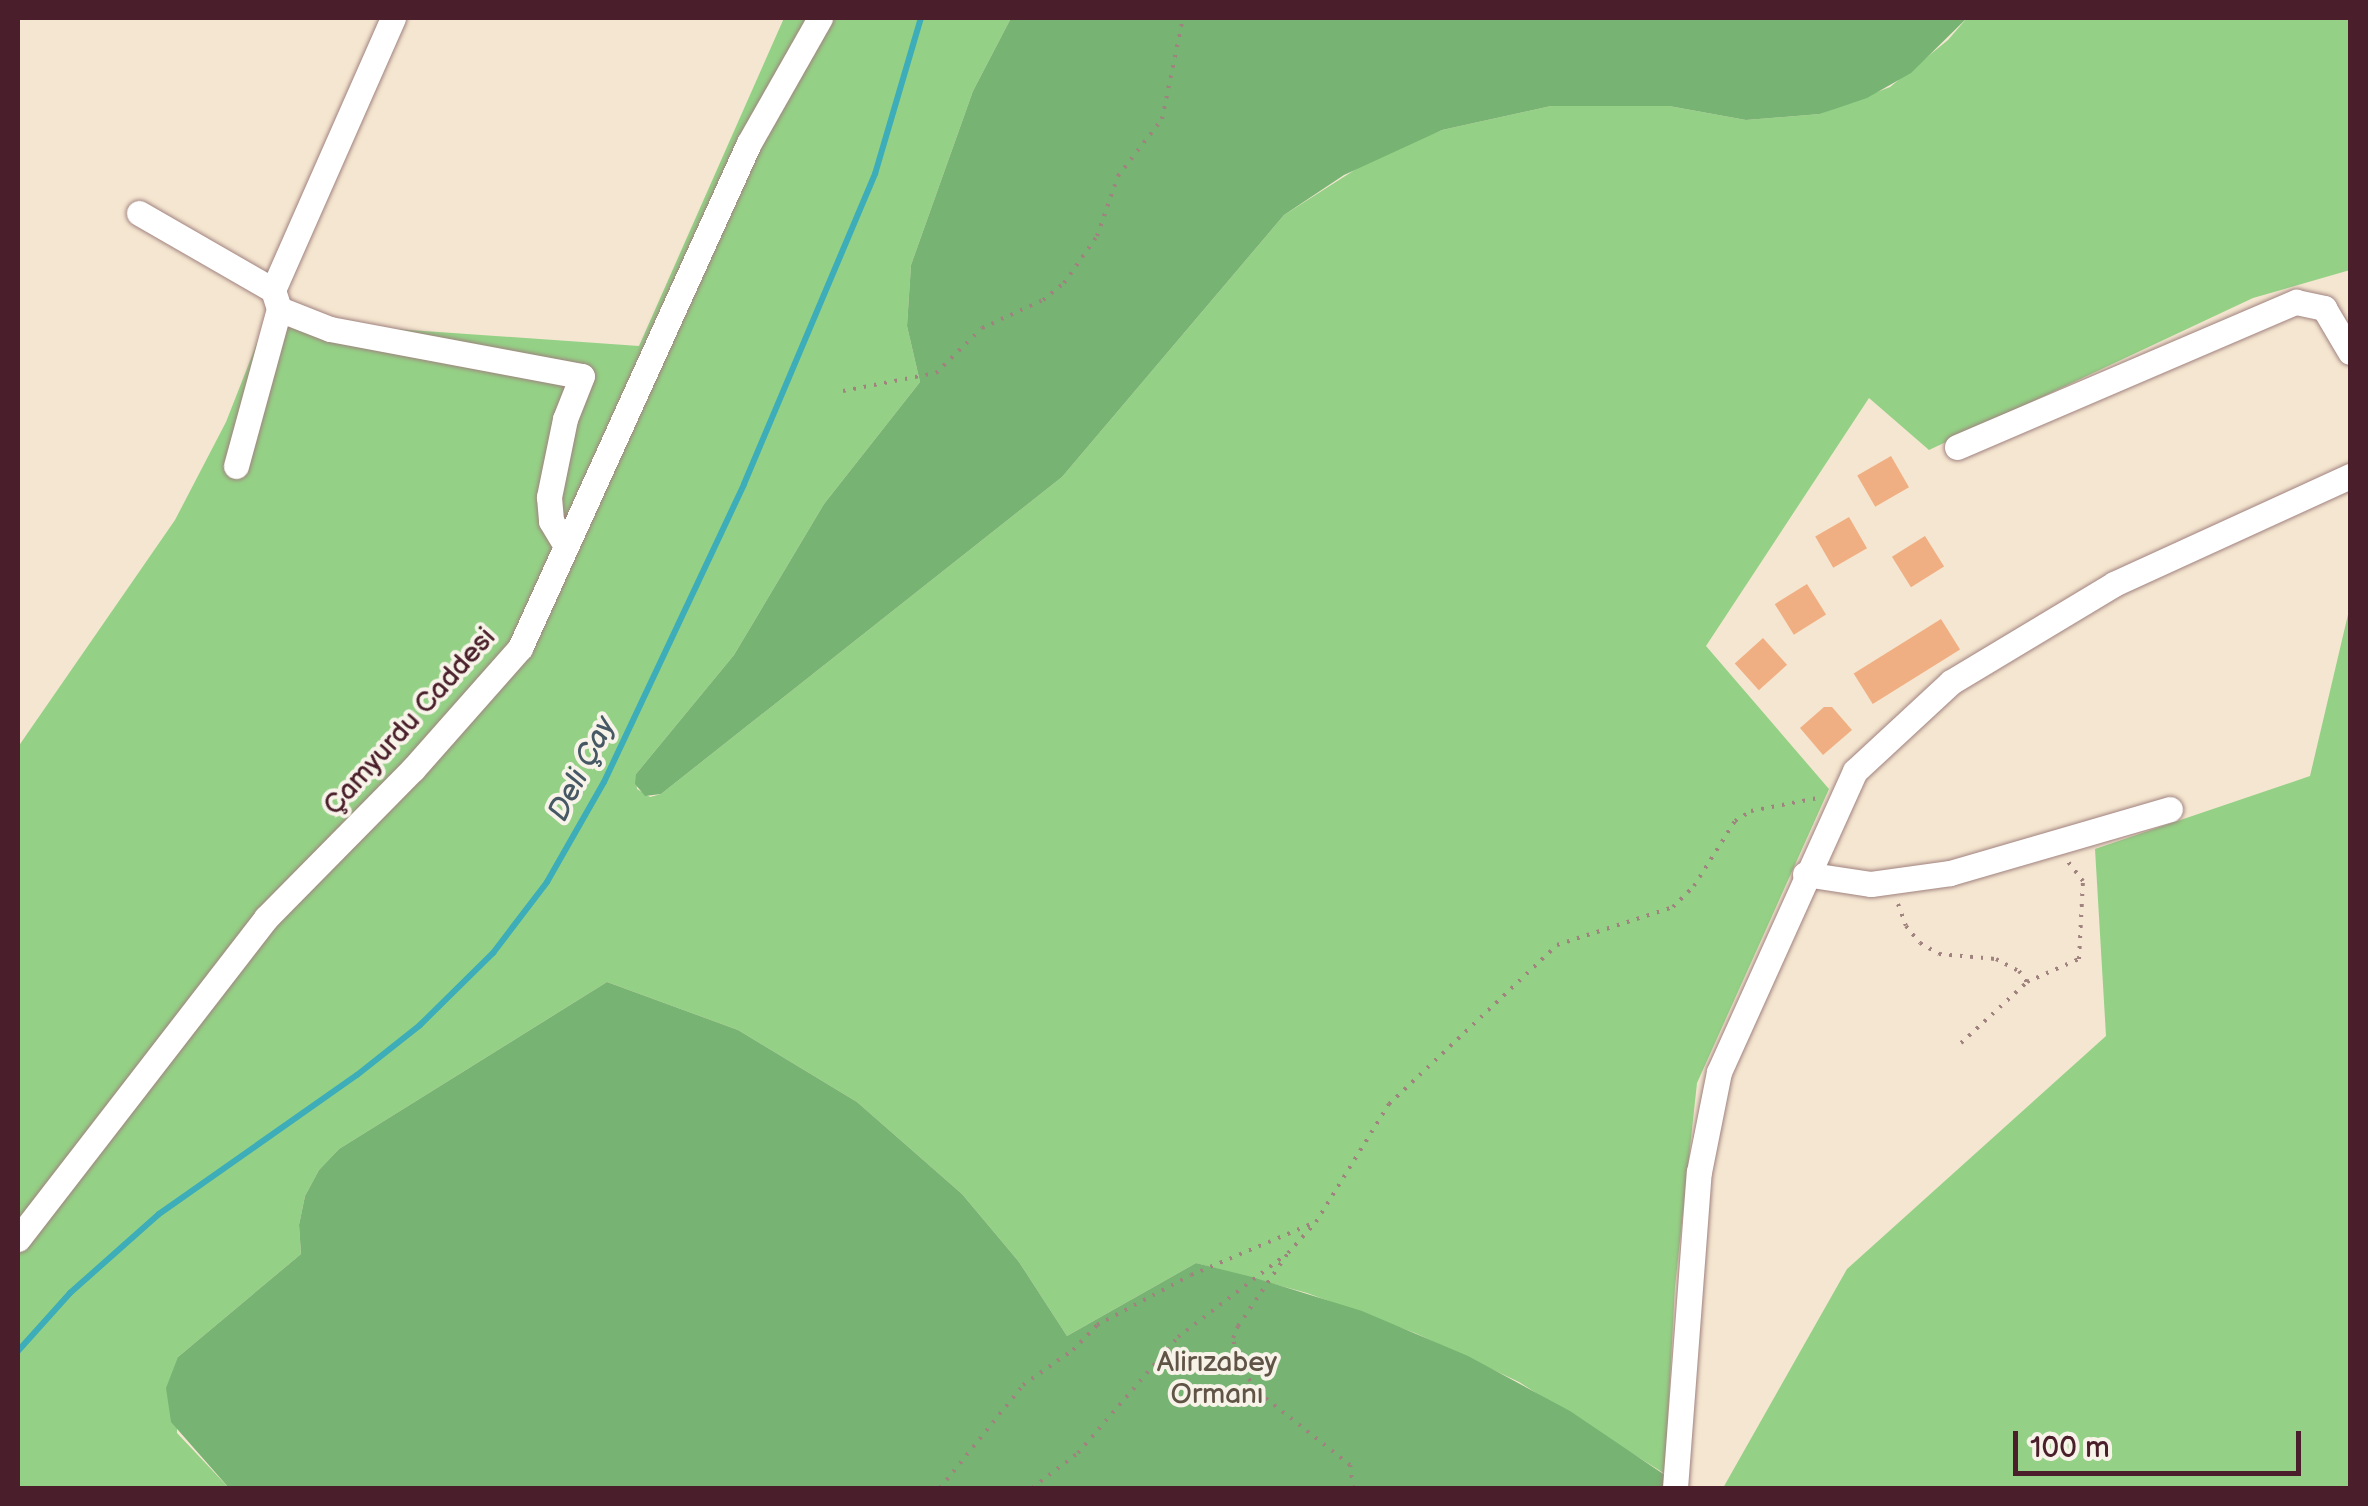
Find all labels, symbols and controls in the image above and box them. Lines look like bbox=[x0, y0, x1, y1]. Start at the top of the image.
street label: Çamyurdu Caddesi bbox=[317, 621, 503, 823]
water label: Deli Çay bbox=[540, 711, 624, 827]
park label: Alirızabey Ormanı bbox=[1157, 1346, 1277, 1412]
scale bar bbox=[2018, 1411, 2306, 1473]
text: 100 m bbox=[2030, 1430, 2110, 1466]

